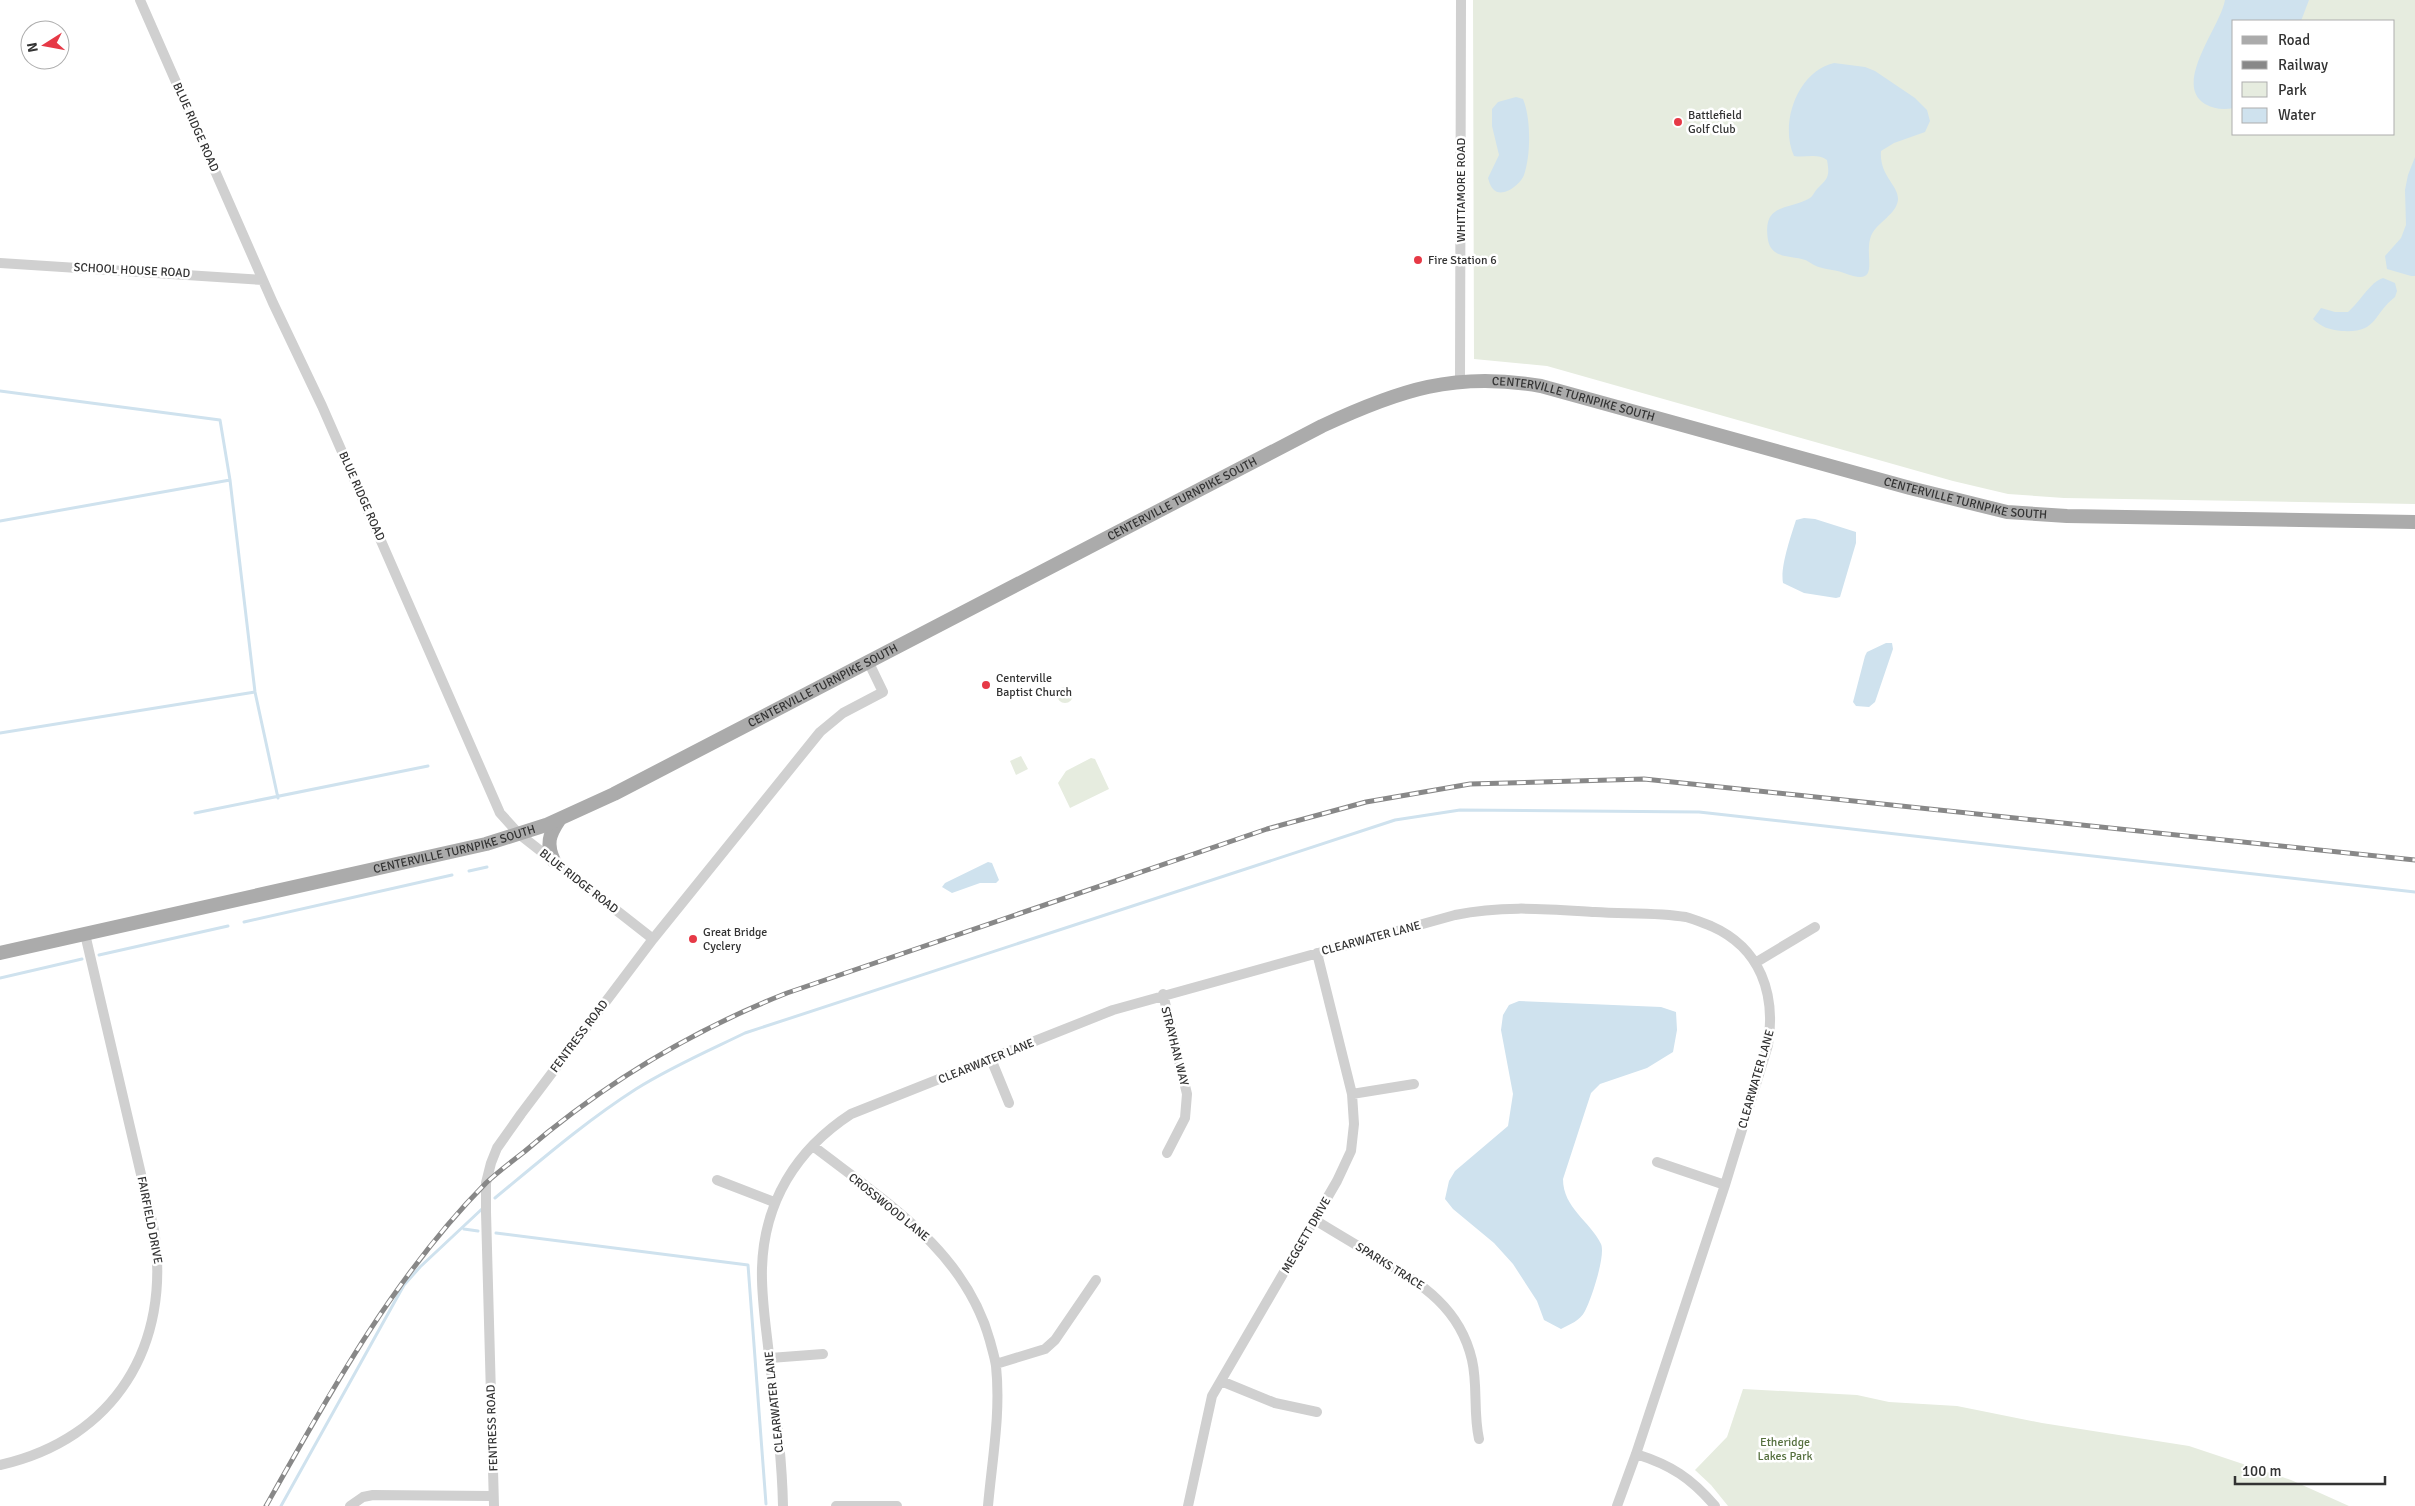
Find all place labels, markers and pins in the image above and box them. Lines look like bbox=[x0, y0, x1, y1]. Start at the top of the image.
place label: Battlefield Golf Club bbox=[1688, 108, 1742, 137]
marker: Battlefield Golf Club bbox=[1672, 116, 1684, 128]
place label: Fire Station 6 bbox=[1428, 253, 1497, 268]
marker: Fire Station 6 bbox=[1412, 254, 1424, 266]
place label: Centerville Baptist Church bbox=[996, 671, 1072, 700]
marker: Centerville Baptist Church bbox=[980, 679, 992, 691]
place label: Great Bridge Cyclery bbox=[703, 925, 767, 954]
marker: Great Bridge Cyclery bbox=[687, 933, 699, 945]

